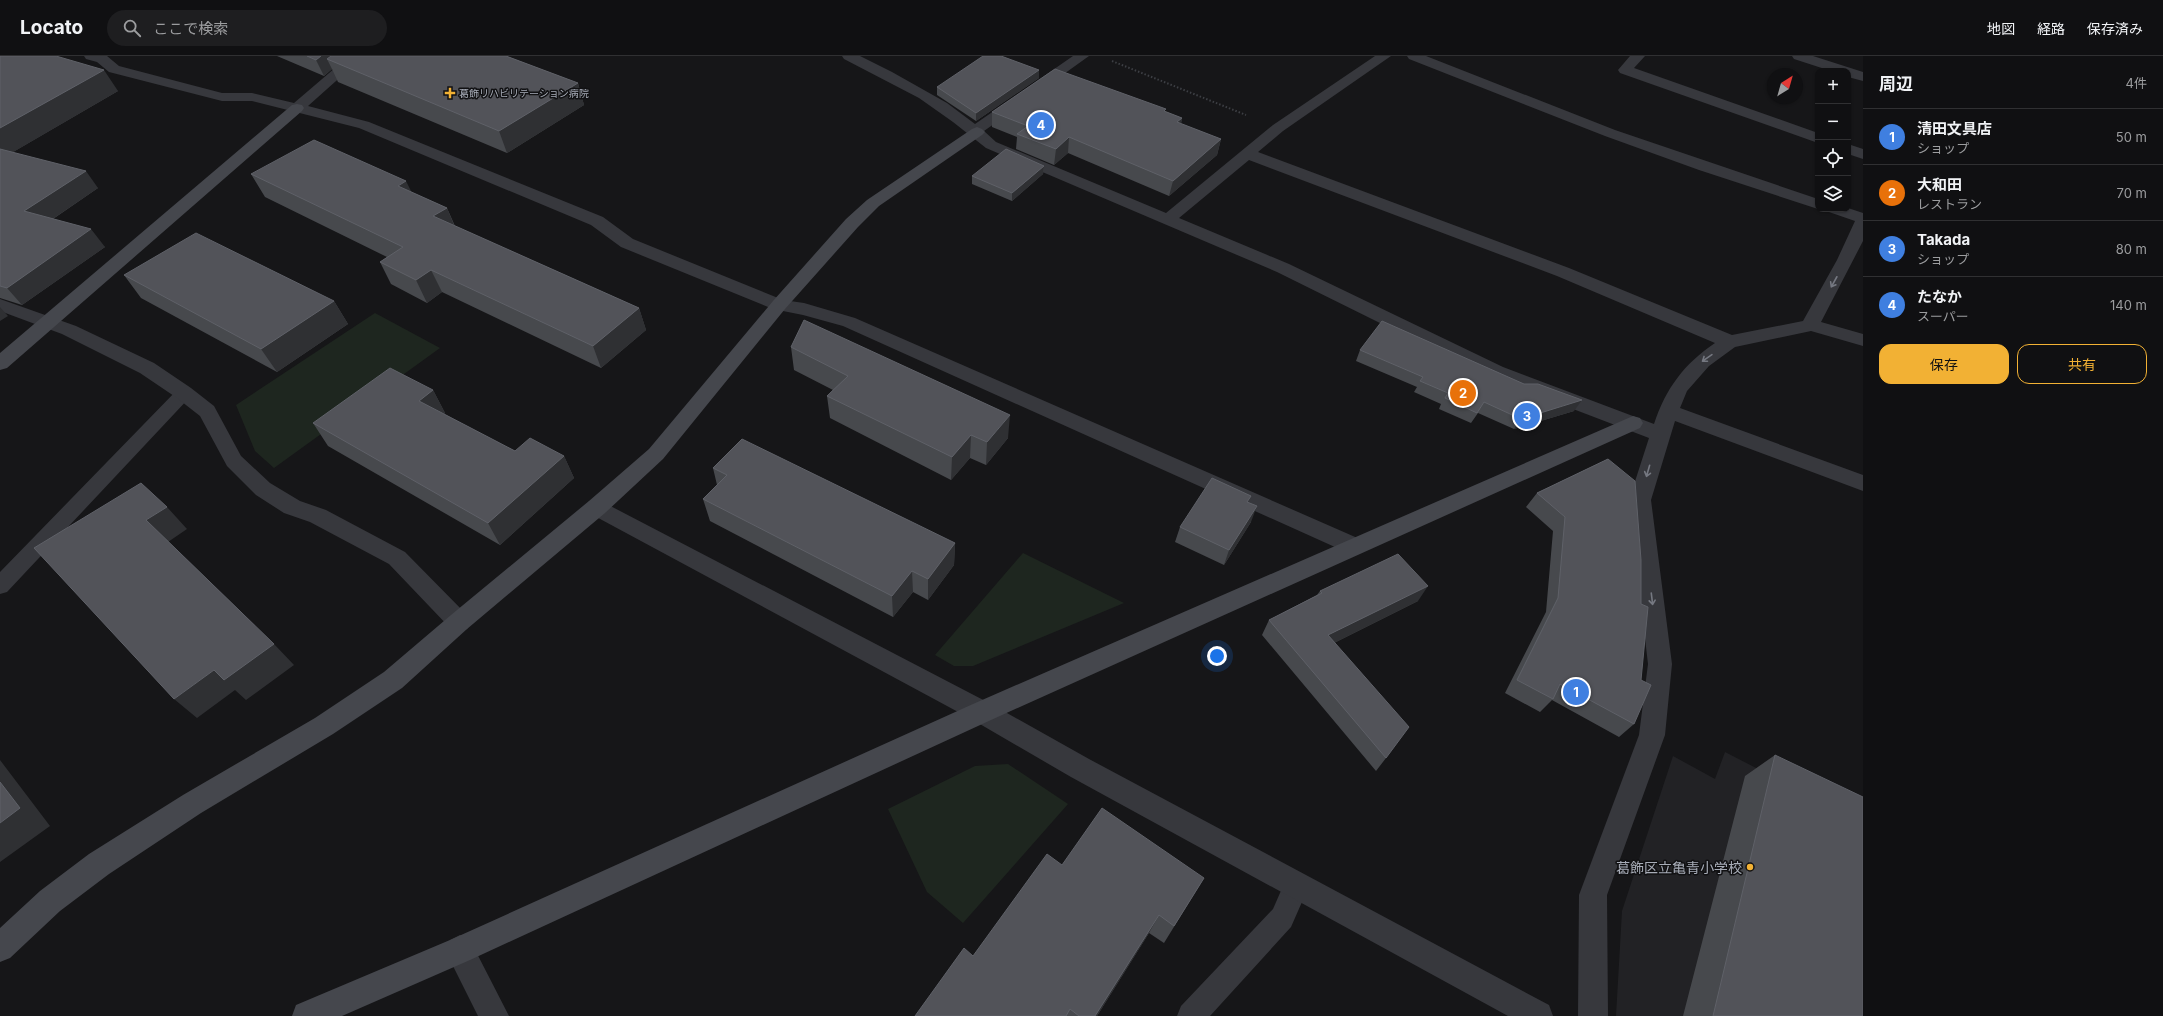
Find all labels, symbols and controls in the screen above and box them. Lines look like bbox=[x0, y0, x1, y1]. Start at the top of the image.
search box bbox=[107, 10, 387, 46]
text: Locato bbox=[20, 16, 83, 39]
icon: search bbox=[121, 17, 143, 39]
text: ここで検索 bbox=[153, 19, 228, 38]
text: 地図 bbox=[1987, 20, 2015, 37]
text: 経路 bbox=[2037, 20, 2065, 37]
text: 保存済み bbox=[2087, 20, 2143, 37]
north arrow bbox=[1767, 68, 1803, 104]
map controls bbox=[1815, 68, 1851, 212]
button: + bbox=[1815, 68, 1851, 104]
text: 周辺 bbox=[1879, 74, 1913, 94]
text: 4件 bbox=[2126, 75, 2147, 91]
marker: 葛飾リハビリテーション病院 bbox=[444, 87, 456, 99]
place label: 葛飾リハビリテーション病院 bbox=[459, 87, 589, 99]
button: − bbox=[1815, 104, 1851, 140]
pin: 4 bbox=[1028, 110, 1054, 140]
text: 清田文具店 bbox=[1917, 119, 1992, 138]
text: 1 bbox=[1889, 129, 1895, 145]
text: 50 m bbox=[2116, 129, 2147, 145]
button: locate bbox=[1815, 140, 1851, 176]
text: ショップ bbox=[1917, 140, 1969, 156]
text: 大和田 bbox=[1917, 175, 1962, 194]
button: layers bbox=[1815, 176, 1851, 212]
text: 2 bbox=[1888, 185, 1896, 201]
text: 70 m bbox=[2117, 185, 2147, 201]
text: レストラン bbox=[1917, 196, 1982, 212]
text: Takada bbox=[1917, 230, 1970, 249]
text: 3 bbox=[1888, 241, 1896, 257]
text: 80 m bbox=[2116, 241, 2147, 257]
text: ショップ bbox=[1917, 251, 1969, 267]
one-way arrow bbox=[1829, 276, 1837, 288]
text: たなか bbox=[1917, 287, 1962, 306]
text: 4 bbox=[1888, 297, 1896, 313]
text: 140 m bbox=[2110, 297, 2147, 313]
text: スーパー bbox=[1917, 308, 1969, 324]
button: 保存 bbox=[1879, 344, 2009, 384]
button: 共有 bbox=[2017, 344, 2147, 384]
one-way arrow bbox=[1702, 354, 1713, 362]
pin: 2 bbox=[1450, 378, 1476, 408]
pin: 3 bbox=[1514, 401, 1540, 431]
one-way arrow bbox=[1644, 464, 1651, 477]
one-way arrow bbox=[1648, 592, 1656, 605]
your location bbox=[1207, 646, 1227, 666]
pin: 1 bbox=[1563, 677, 1589, 707]
place label: 葛飾区立亀青小学校 bbox=[1616, 859, 1742, 876]
marker: 葛飾区立亀青小学校 bbox=[1745, 862, 1755, 872]

